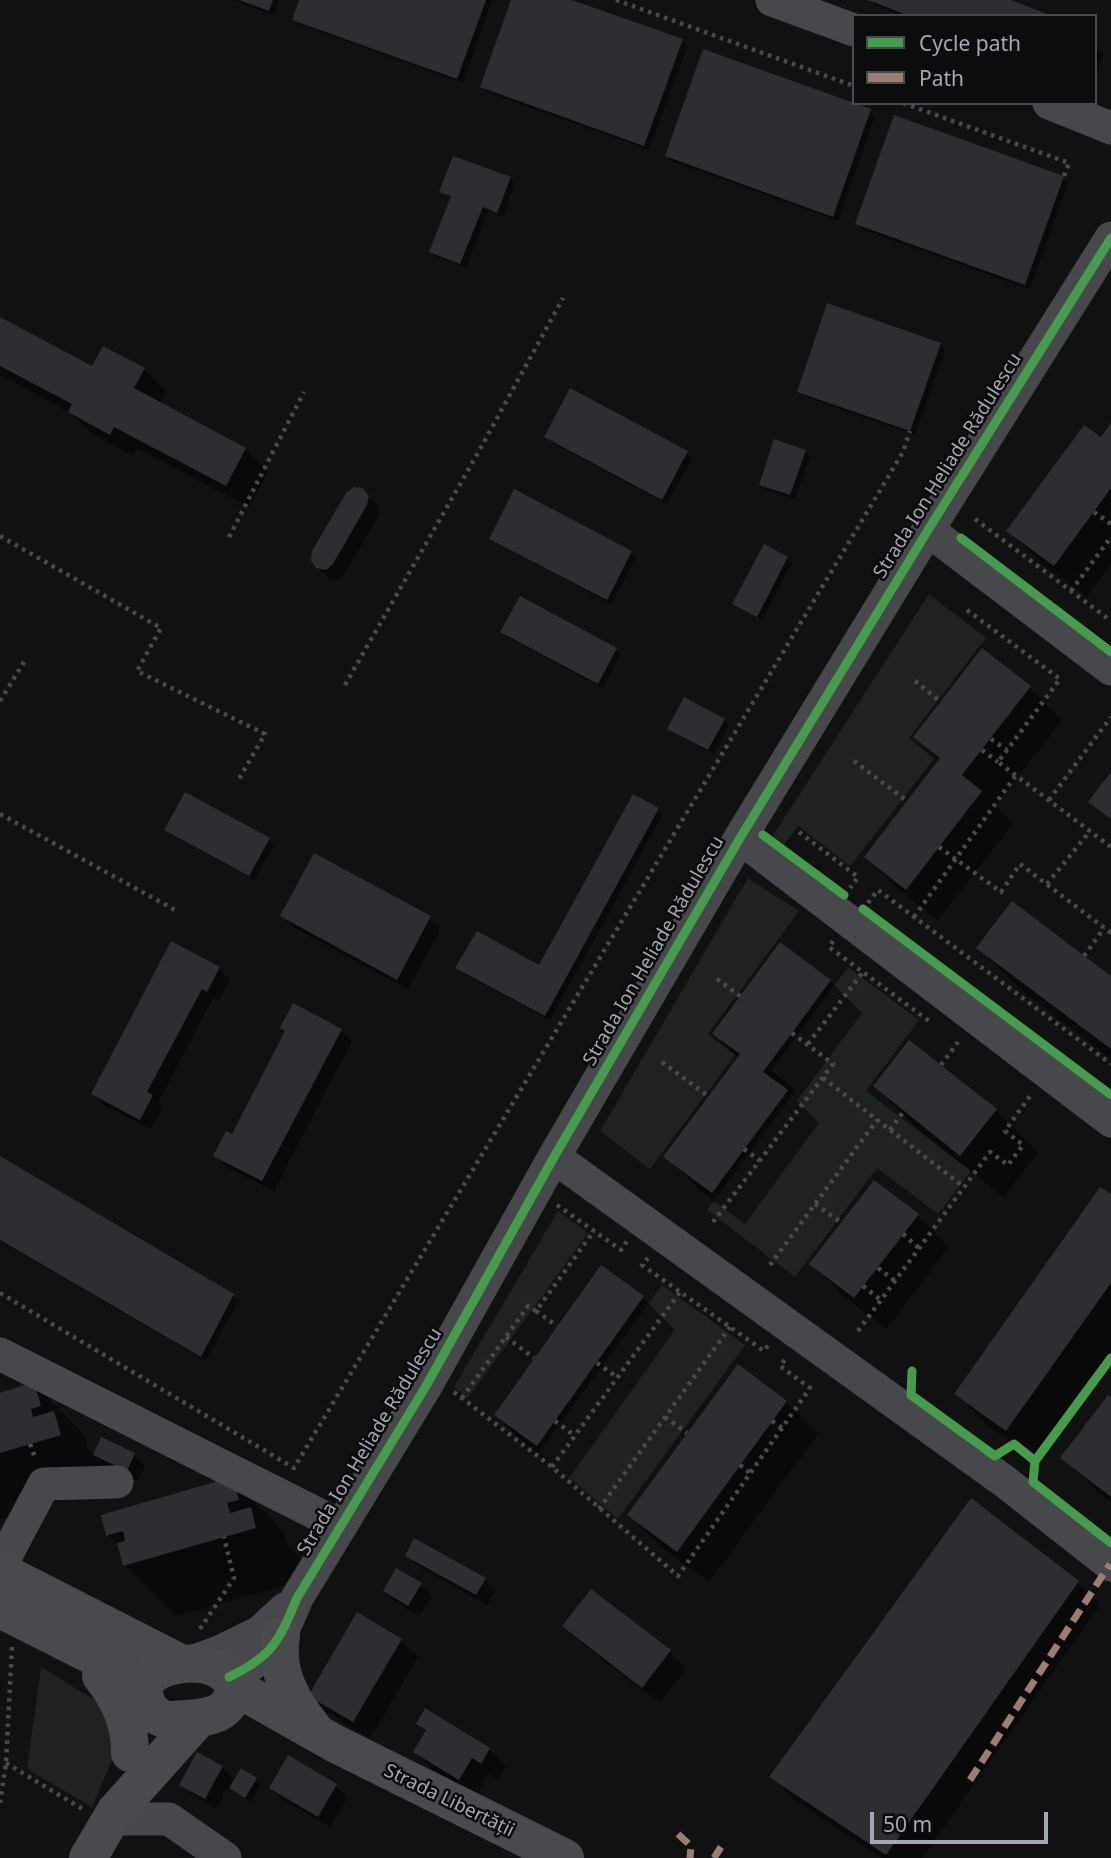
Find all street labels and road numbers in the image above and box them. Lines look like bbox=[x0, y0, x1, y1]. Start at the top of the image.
street label: Strada Ion Heliade Rădulescu bbox=[869, 349, 1027, 583]
street label: Strada Ion Heliade Rădulescu bbox=[579, 832, 729, 1070]
street label: Strada Ion Heliade Rădulescu bbox=[293, 1324, 447, 1560]
street label: Strada Libertății bbox=[380, 1760, 518, 1842]

